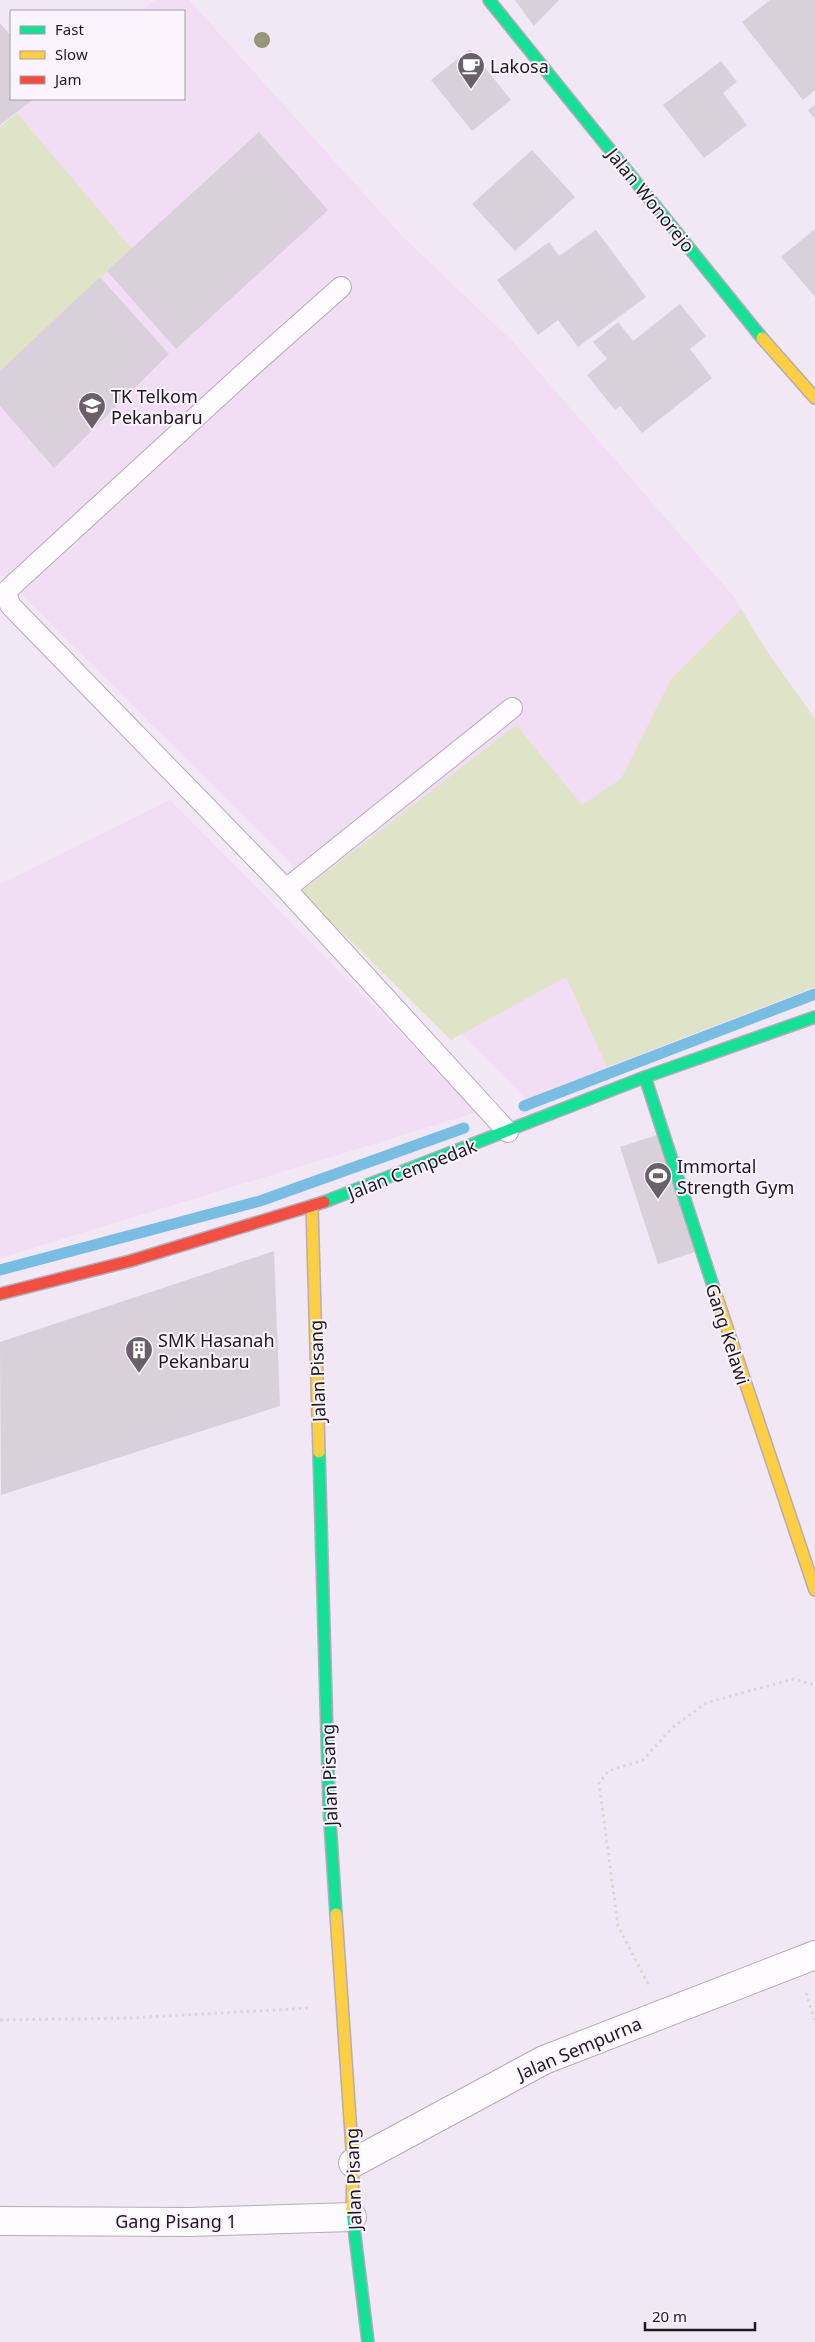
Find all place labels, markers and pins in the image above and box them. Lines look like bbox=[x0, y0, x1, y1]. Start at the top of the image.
cafe icon: Lakosa bbox=[456, 51, 486, 90]
place label: Lakosa bbox=[490, 54, 549, 78]
place label: TK Telkom Pekanbaru bbox=[111, 384, 203, 429]
school or university icon: TK Telkom Pekanbaru bbox=[77, 391, 107, 430]
place label: Immortal Strength Gym bbox=[677, 1154, 794, 1199]
sports icon: Immortal Strength Gym bbox=[643, 1161, 673, 1200]
place label: SMK Hasanah Pekanbaru bbox=[158, 1328, 275, 1373]
building icon: SMK Hasanah Pekanbaru bbox=[124, 1335, 154, 1374]

